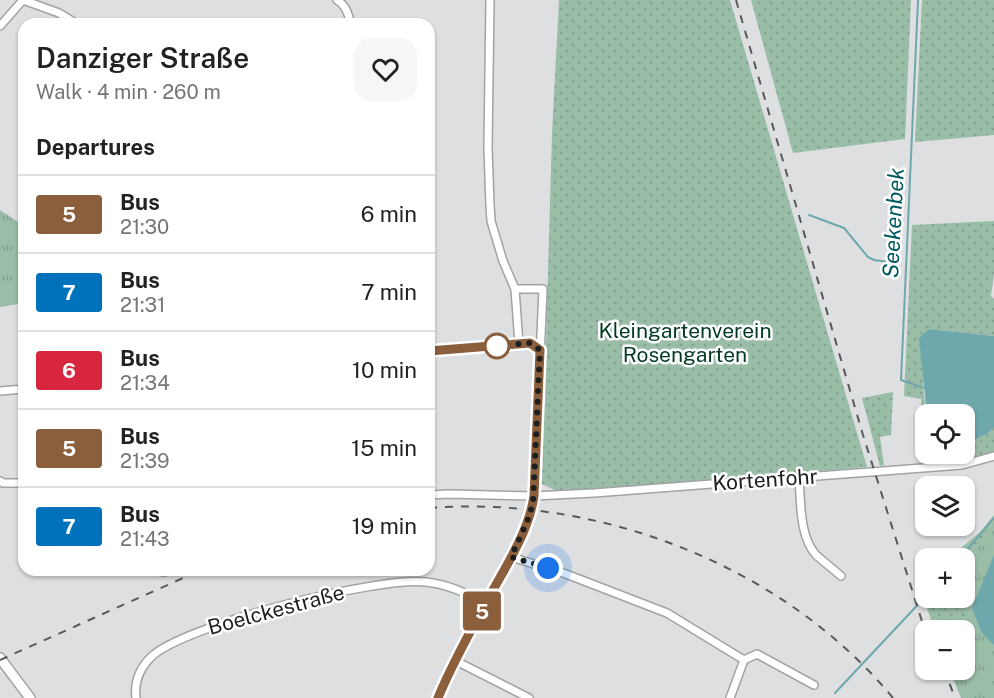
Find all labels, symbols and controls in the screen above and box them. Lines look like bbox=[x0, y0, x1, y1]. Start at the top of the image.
button: heart bbox=[354, 38, 417, 101]
text: Danziger Straße bbox=[36, 41, 249, 74]
text: Walk · 4 min · 260 m bbox=[36, 80, 221, 104]
text: Departures bbox=[36, 134, 155, 160]
water label: Seekenbek bbox=[877, 167, 909, 279]
text: Bus bbox=[120, 189, 160, 215]
text: 6 min bbox=[361, 201, 417, 227]
text: 5 bbox=[62, 202, 76, 227]
text: 21:30 bbox=[120, 215, 169, 239]
text: Bus bbox=[120, 267, 160, 293]
text: 7 min bbox=[361, 279, 417, 305]
text: 7 bbox=[62, 280, 76, 305]
text: 21:31 bbox=[120, 293, 165, 317]
park label: Kleingartenverein Rosengarten bbox=[599, 318, 772, 367]
unlabelled marker bbox=[484, 333, 510, 359]
text: Bus bbox=[120, 345, 160, 371]
text: 10 min bbox=[352, 357, 417, 383]
text: 6 bbox=[62, 358, 76, 383]
text: 21:34 bbox=[120, 371, 170, 395]
map controls bbox=[915, 404, 975, 680]
button: locate bbox=[915, 404, 975, 464]
text: Bus bbox=[120, 423, 160, 449]
text: 15 min bbox=[351, 435, 417, 461]
text: 5 bbox=[62, 436, 76, 461]
text: 21:39 bbox=[120, 449, 170, 473]
street label: Kortenfohr bbox=[712, 463, 818, 496]
button: layers bbox=[915, 476, 975, 536]
text: Bus bbox=[120, 501, 160, 527]
text: 19 min bbox=[352, 513, 417, 539]
text: 7 bbox=[62, 514, 76, 539]
text: 21:43 bbox=[120, 527, 170, 551]
button: + bbox=[915, 548, 975, 608]
your location bbox=[533, 553, 563, 583]
street label: Boelckestraße bbox=[205, 579, 347, 640]
line badge: 5 bbox=[462, 592, 502, 630]
text: 5 bbox=[475, 599, 489, 624]
button: − bbox=[915, 620, 975, 680]

